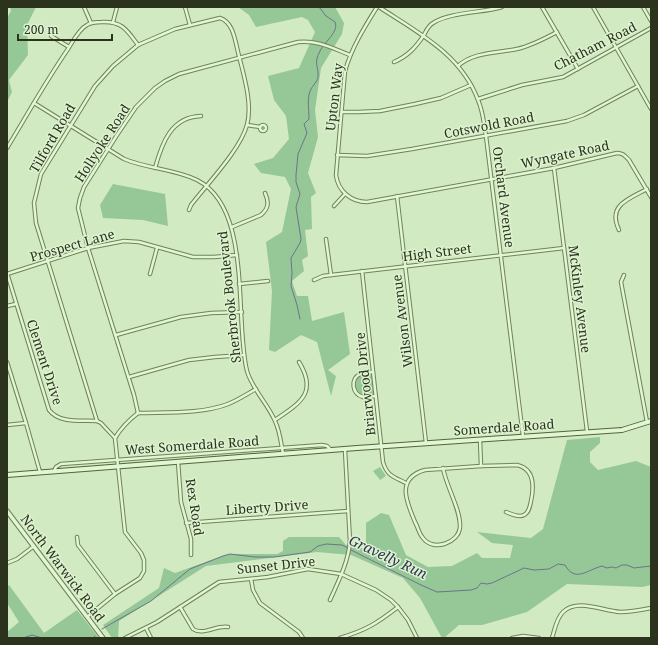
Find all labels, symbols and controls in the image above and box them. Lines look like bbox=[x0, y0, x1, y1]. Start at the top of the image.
scale bar bbox=[18, 16, 112, 42]
street label: Chatham Road bbox=[551, 17, 640, 75]
text: 200 m bbox=[24, 21, 59, 38]
street label: Upton Way bbox=[321, 61, 347, 132]
street label: Tilford Road bbox=[25, 100, 79, 176]
street label: Hollyoke Road bbox=[70, 100, 134, 186]
street label: Cotswold Road bbox=[442, 107, 536, 143]
street label: Wyngate Road bbox=[519, 136, 611, 172]
street label: Orchard Avenue bbox=[489, 145, 519, 249]
street label: Prospect Lane bbox=[28, 224, 117, 266]
street label: Sherbrook Boulevard bbox=[213, 230, 245, 364]
street label: High Street bbox=[401, 239, 473, 265]
street label: McKinley Avenue bbox=[564, 244, 596, 354]
street label: Wilson Avenue bbox=[387, 274, 417, 368]
street label: Clement Drive bbox=[23, 317, 67, 407]
street label: Briarwood Drive bbox=[351, 331, 379, 437]
street label: Somerdale Road bbox=[453, 415, 555, 439]
street label: West Somerdale Road bbox=[124, 431, 260, 459]
street label: Rex Road bbox=[182, 477, 208, 537]
street label: Liberty Drive bbox=[225, 495, 309, 519]
street label: North Warwick Road bbox=[17, 511, 109, 625]
water label: Gravelly Run bbox=[346, 530, 431, 583]
street label: Sunset Drive bbox=[236, 552, 316, 578]

